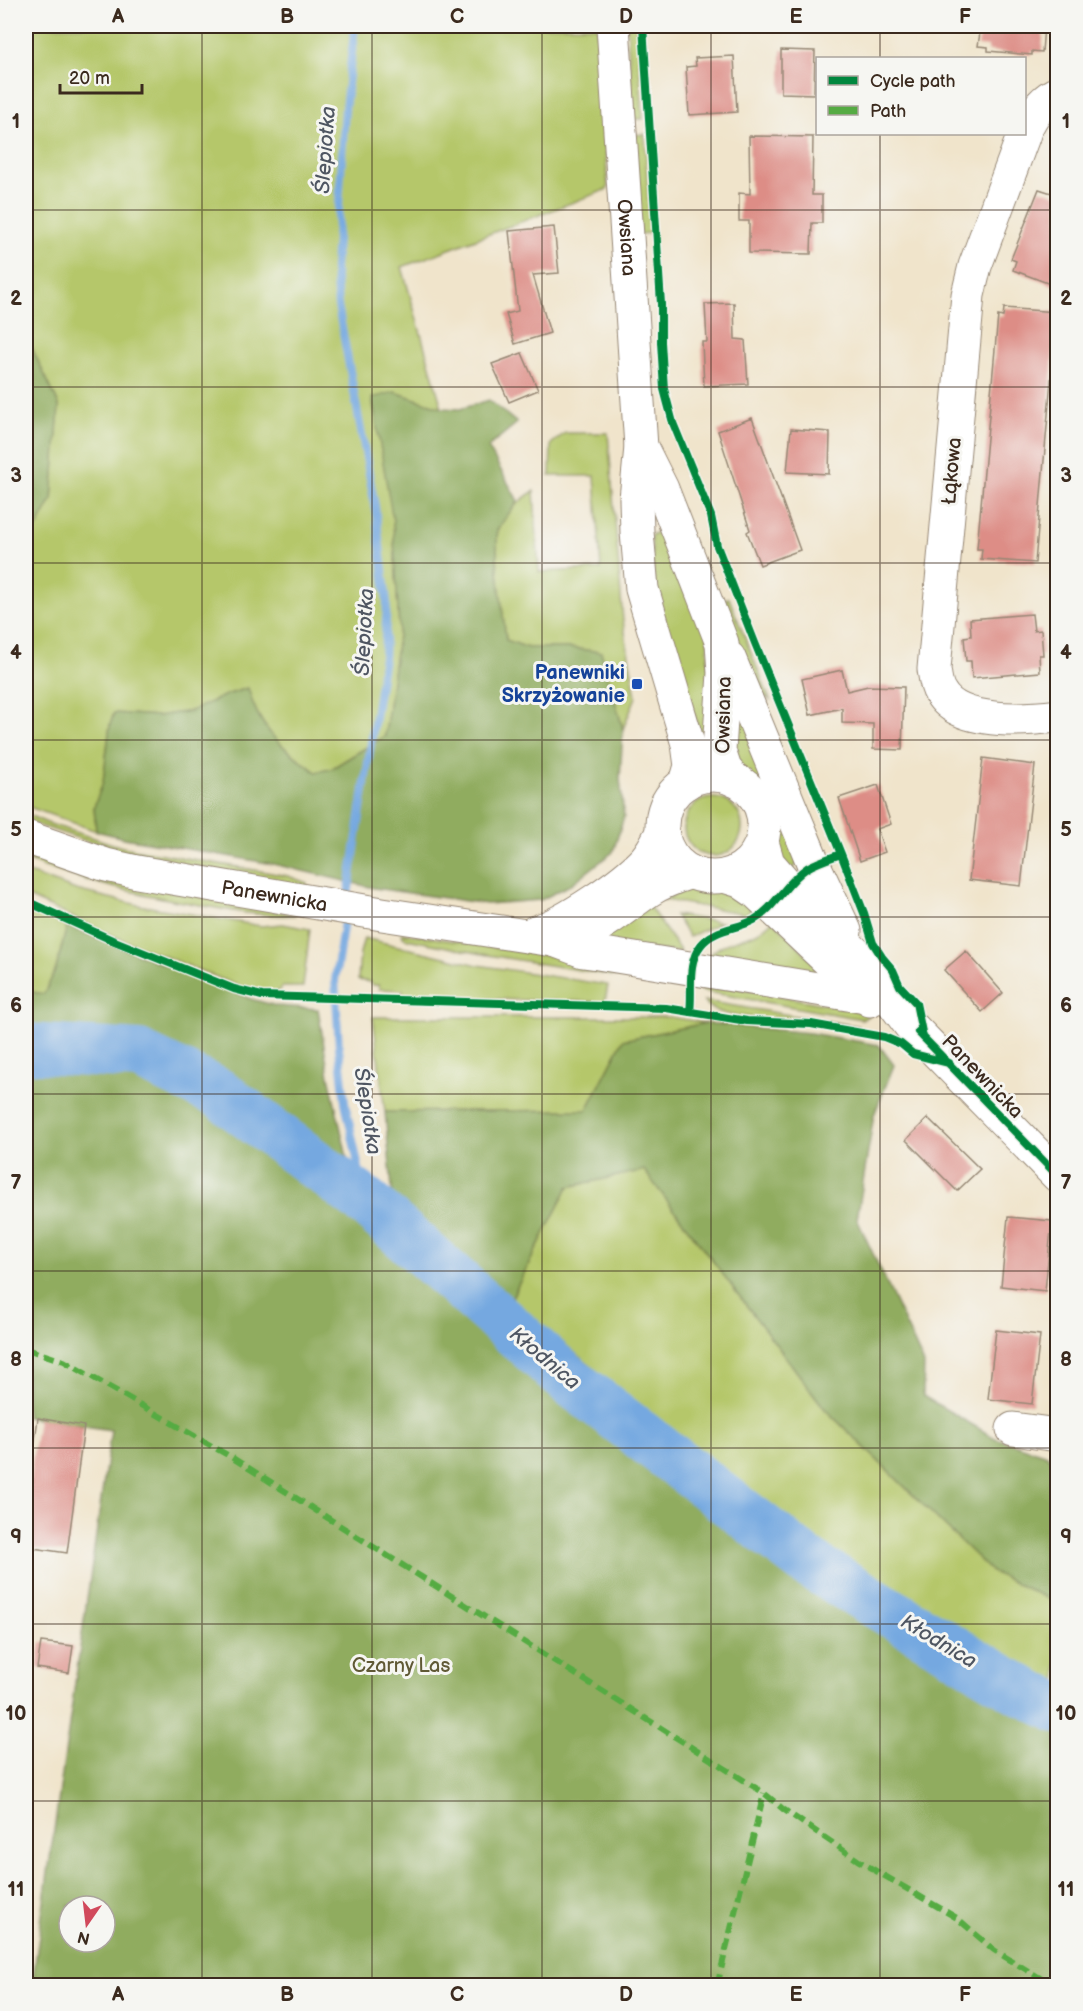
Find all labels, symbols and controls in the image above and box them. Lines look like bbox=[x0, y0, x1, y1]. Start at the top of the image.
text: A bbox=[111, 5, 125, 29]
text: B bbox=[280, 5, 294, 29]
text: C bbox=[450, 5, 464, 29]
text: D bbox=[619, 5, 633, 29]
text: E bbox=[790, 5, 803, 29]
text: F bbox=[959, 5, 971, 29]
scale bar bbox=[60, 57, 142, 95]
legend bbox=[816, 57, 1026, 135]
text: 20 m bbox=[69, 68, 110, 89]
text: Cycle path bbox=[870, 71, 956, 92]
text: Path bbox=[870, 101, 906, 122]
water label: Ślepiotka bbox=[310, 105, 341, 195]
text: 1 bbox=[12, 110, 20, 134]
text: 1 bbox=[1062, 110, 1070, 134]
street label: Owsiana bbox=[612, 198, 641, 277]
text: 2 bbox=[10, 287, 22, 311]
text: 2 bbox=[1060, 287, 1072, 311]
street label: Łąkowa bbox=[937, 436, 967, 506]
text: 3 bbox=[10, 464, 22, 488]
text: 3 bbox=[1060, 464, 1072, 488]
water label: Ślepiotka bbox=[350, 588, 379, 677]
text: 4 bbox=[10, 641, 22, 665]
text: 4 bbox=[1060, 641, 1072, 665]
place label: Panewniki Skrzyżowanie bbox=[502, 661, 625, 708]
street label: Owsiana bbox=[711, 676, 737, 754]
marker: Panewniki Skrzyżowanie bbox=[630, 677, 644, 691]
text: 5 bbox=[10, 818, 22, 842]
text: 5 bbox=[1060, 818, 1072, 842]
street label: Panewnicka bbox=[219, 876, 329, 917]
text: 6 bbox=[10, 994, 22, 1018]
text: 6 bbox=[1060, 994, 1072, 1018]
street label: Panewnicka bbox=[936, 1030, 1028, 1124]
water label: Ślepiotka bbox=[348, 1066, 387, 1156]
text: 7 bbox=[10, 1171, 22, 1195]
text: 7 bbox=[1060, 1171, 1072, 1195]
water label: Kłodnica bbox=[504, 1322, 585, 1395]
text: 8 bbox=[10, 1348, 22, 1372]
text: 8 bbox=[1060, 1348, 1072, 1372]
text: 9 bbox=[10, 1525, 22, 1549]
text: 9 bbox=[1060, 1525, 1072, 1549]
water label: Kłodnica bbox=[896, 1609, 981, 1674]
park label: Czarny Las bbox=[352, 1654, 450, 1678]
text: 10 bbox=[6, 1702, 26, 1726]
text: 10 bbox=[1056, 1702, 1076, 1726]
text: 11 bbox=[8, 1878, 24, 1902]
text: 11 bbox=[1058, 1878, 1074, 1902]
north arrow bbox=[57, 1894, 117, 1954]
text: N bbox=[76, 1926, 92, 1948]
text: A bbox=[111, 1983, 125, 2007]
text: B bbox=[280, 1983, 294, 2007]
text: C bbox=[450, 1983, 464, 2007]
text: D bbox=[619, 1983, 633, 2007]
text: E bbox=[790, 1983, 803, 2007]
text: F bbox=[959, 1983, 971, 2007]

